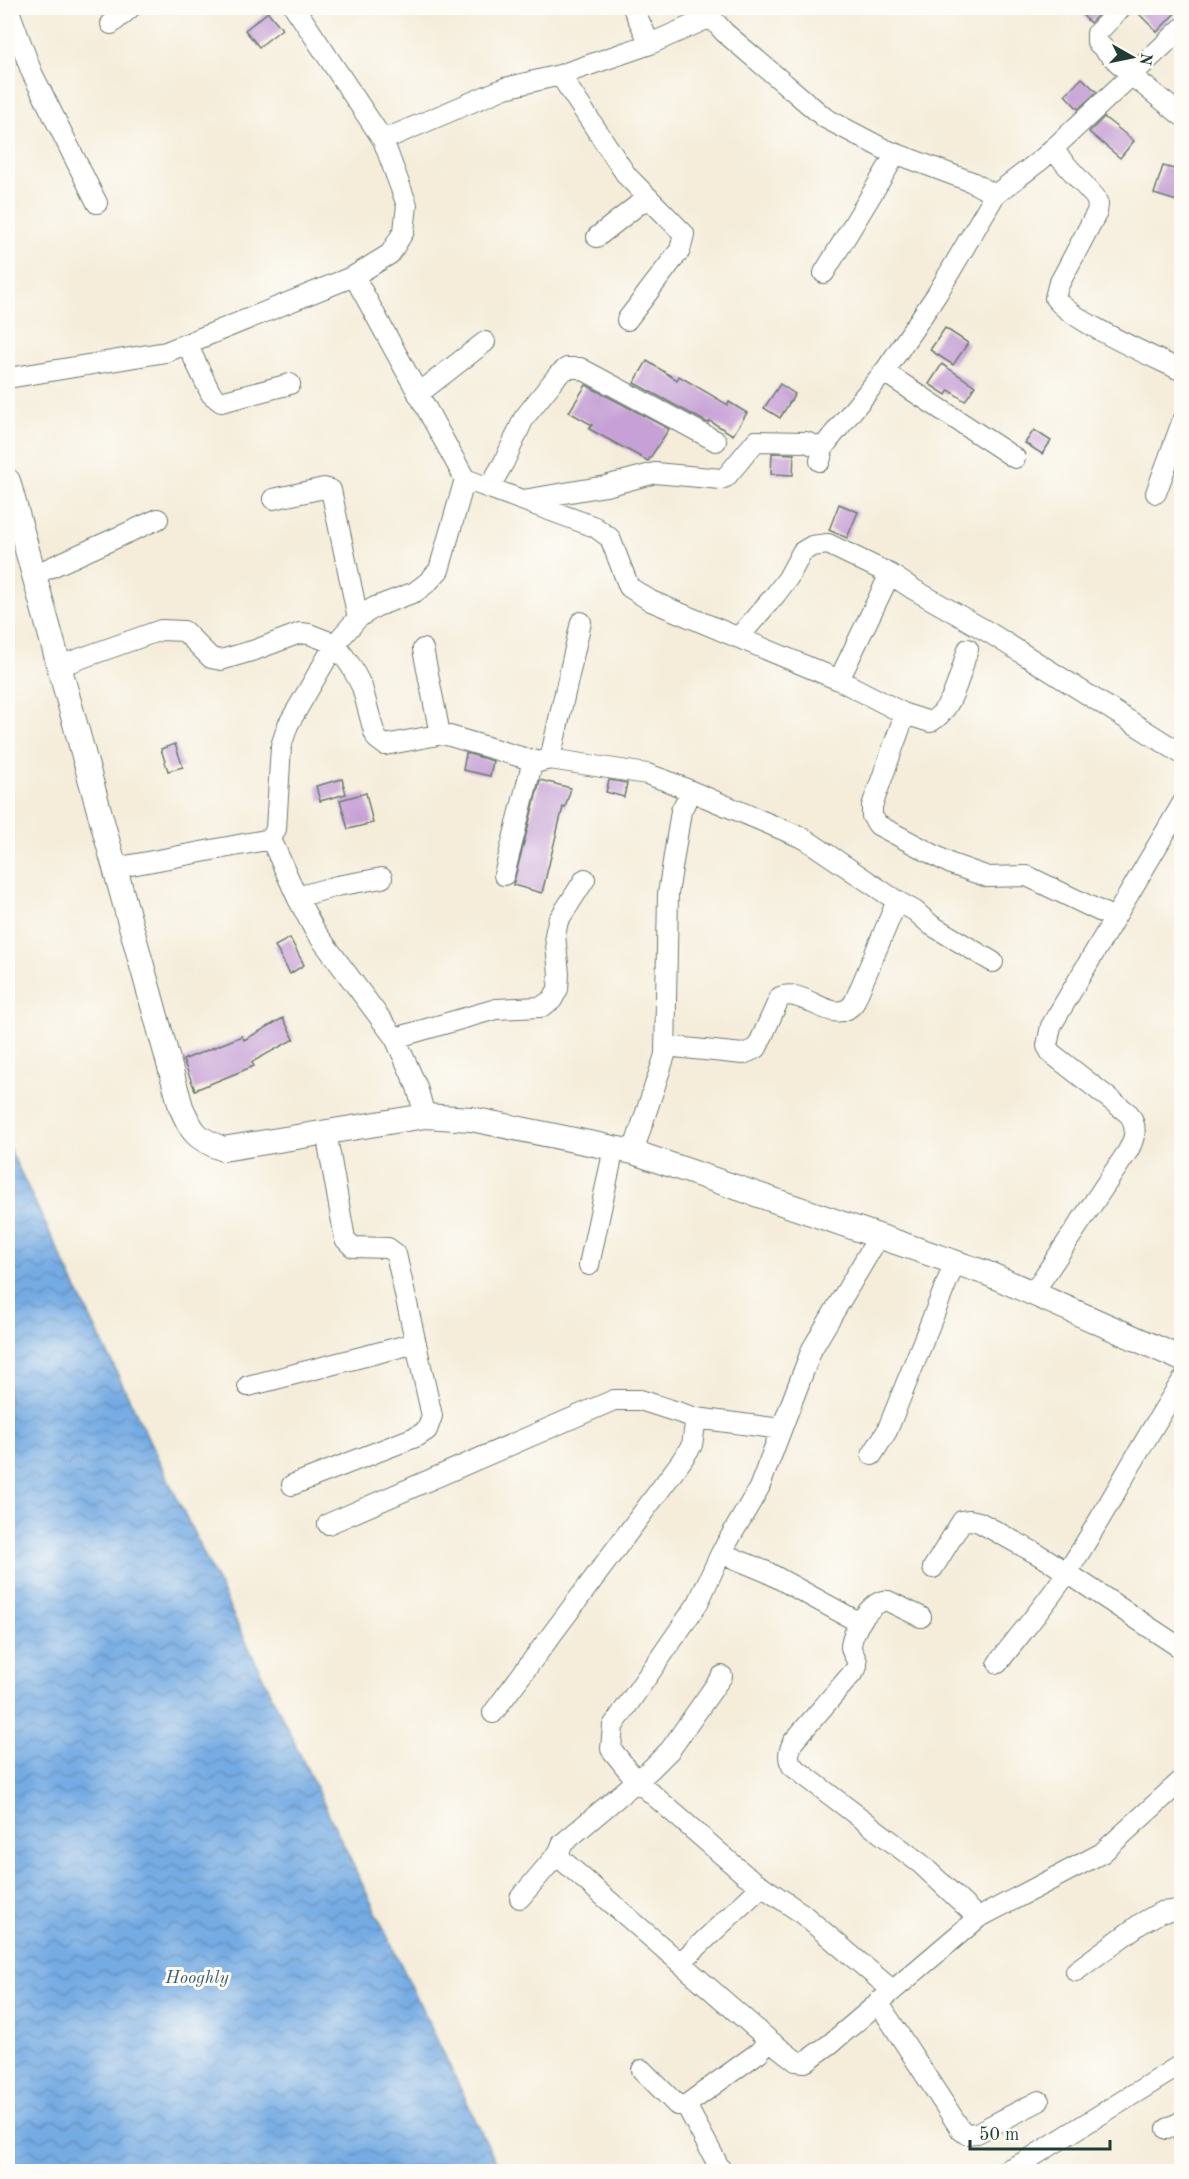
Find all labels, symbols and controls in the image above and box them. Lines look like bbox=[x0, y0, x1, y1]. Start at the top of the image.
north arrow bbox=[1102, 27, 1162, 87]
text: N bbox=[1136, 52, 1154, 67]
water label: Hooghly bbox=[164, 1969, 229, 1987]
scale bar bbox=[970, 2113, 1110, 2151]
text: 50 m bbox=[979, 2126, 1019, 2144]

